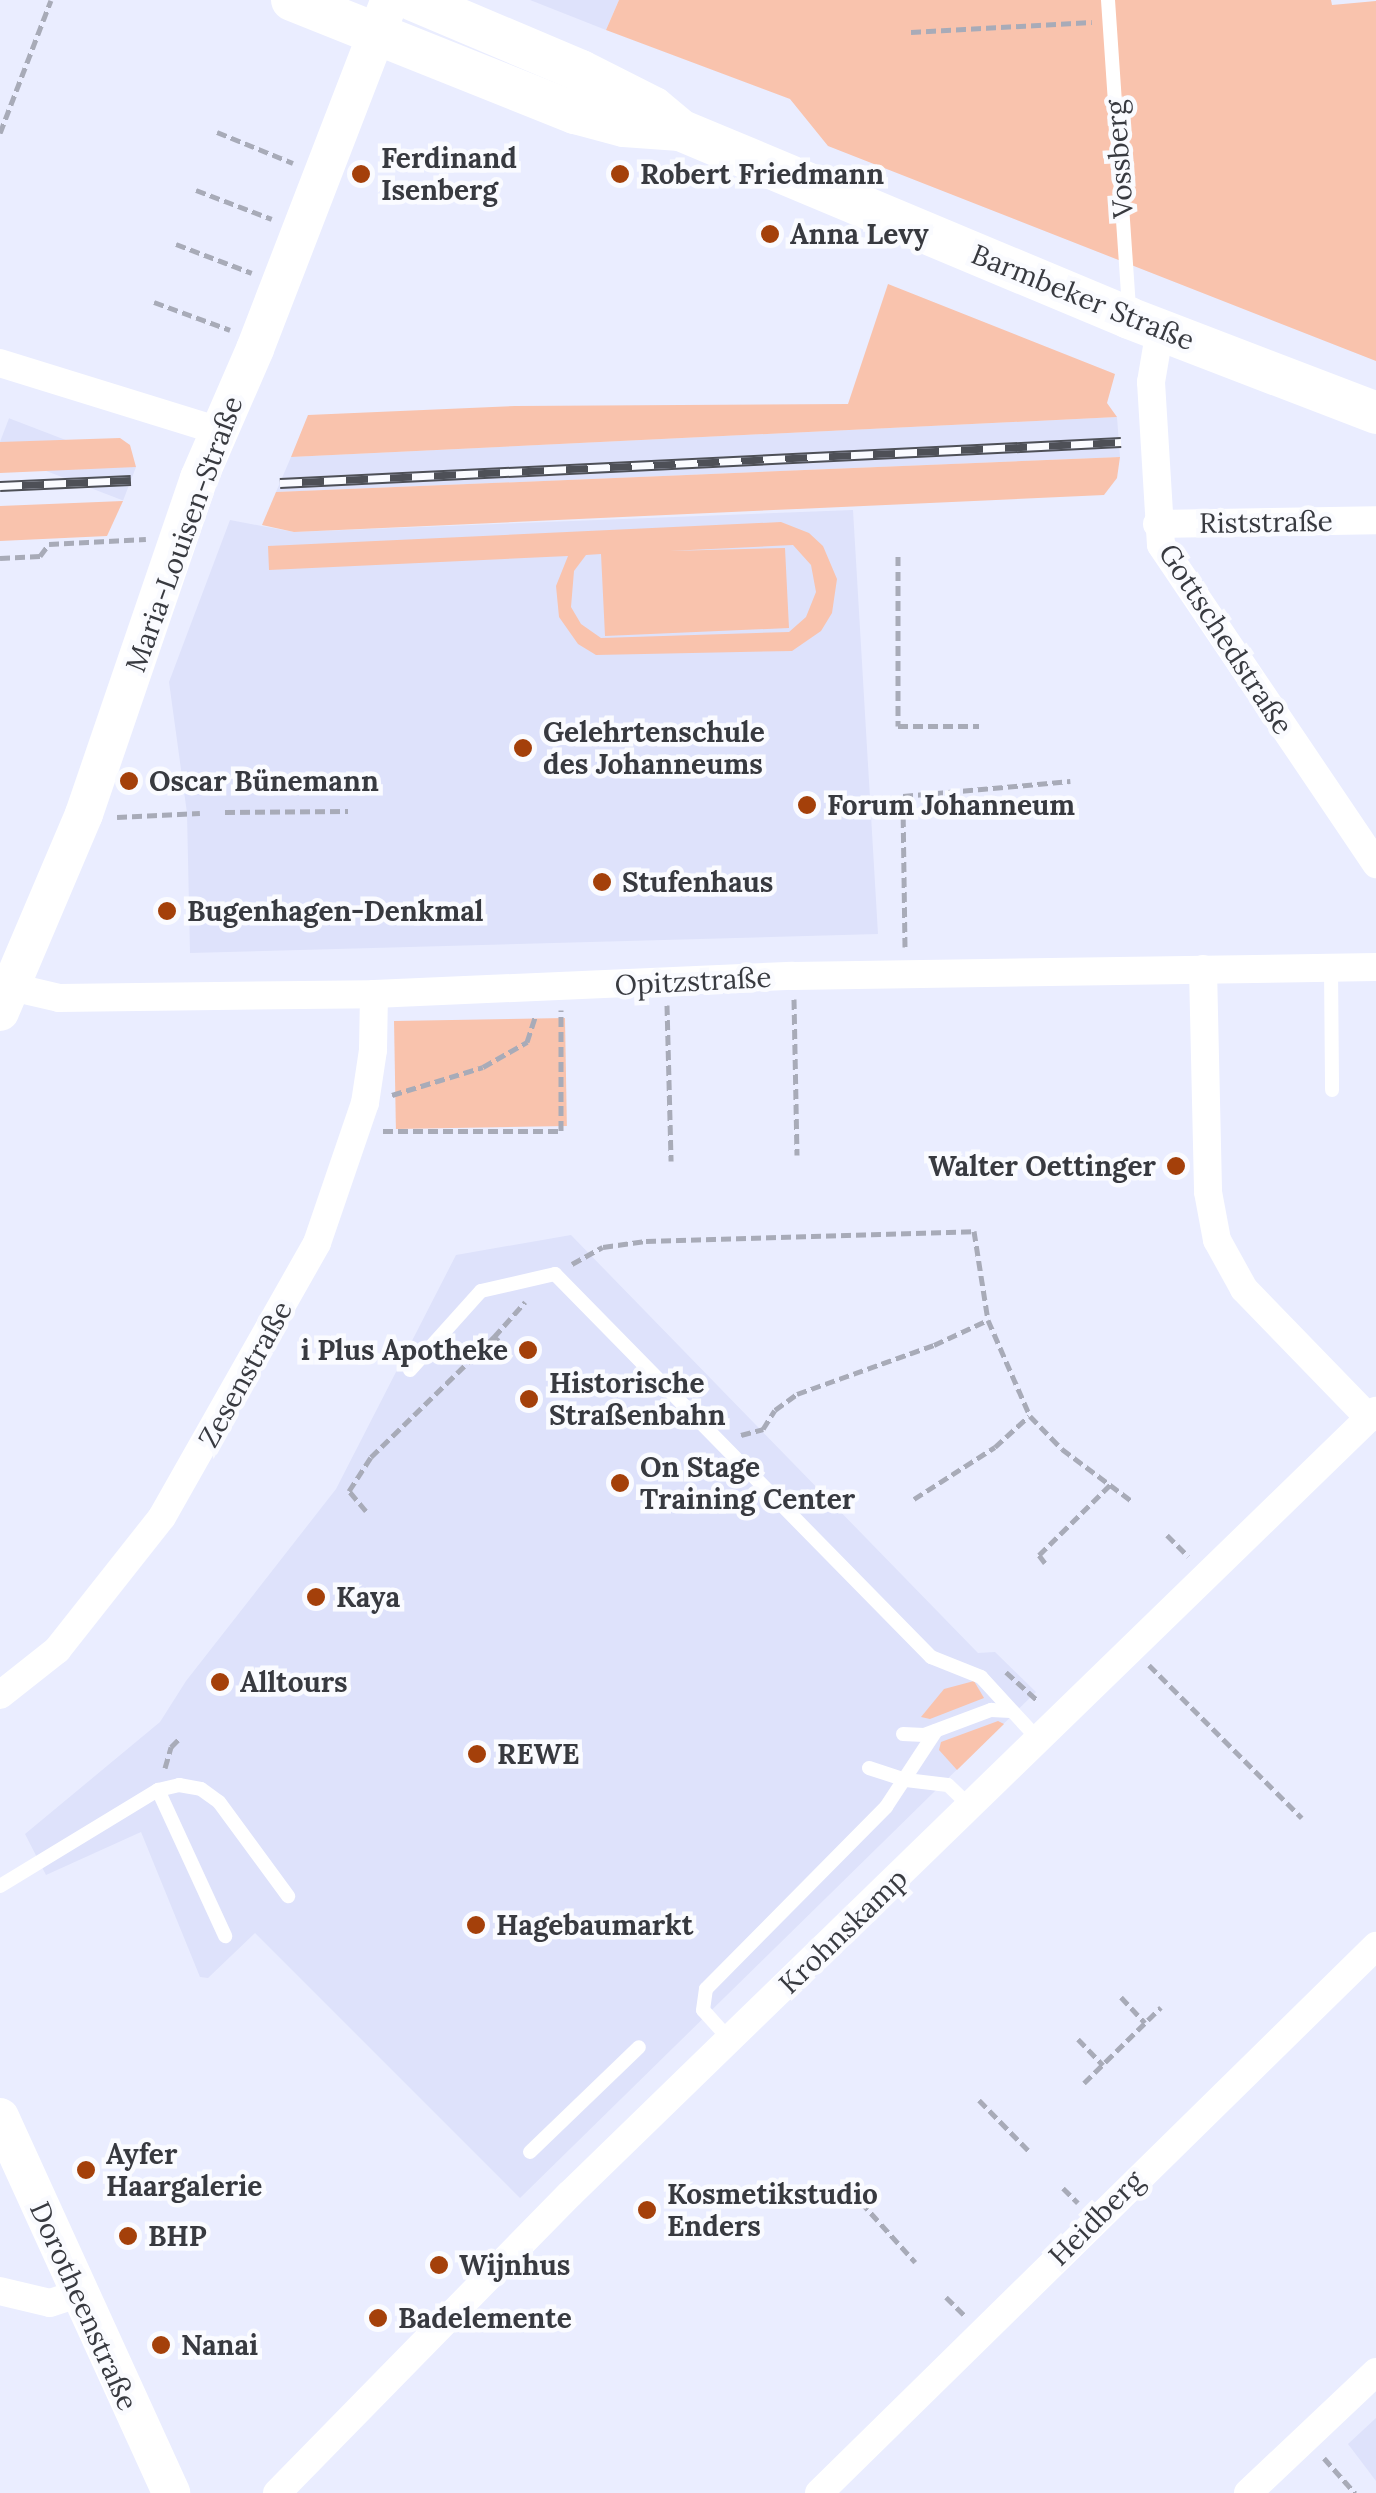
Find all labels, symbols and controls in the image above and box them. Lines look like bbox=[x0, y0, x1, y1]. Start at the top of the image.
street label: Vossberg bbox=[1098, 99, 1140, 219]
place label: Ferdinand Isenberg bbox=[381, 141, 517, 207]
place label: Robert Friedmann bbox=[640, 157, 884, 191]
marker: Ferdinand Isenberg bbox=[350, 163, 372, 185]
marker: Robert Friedmann bbox=[609, 163, 631, 185]
place label: Anna Levy bbox=[790, 217, 929, 251]
marker: Anna Levy bbox=[759, 223, 781, 245]
street label: Barmbeker Straße bbox=[967, 237, 1199, 357]
street label: Maria-Louisen-Straße bbox=[119, 392, 249, 676]
street label: Riststraße bbox=[1199, 504, 1333, 540]
street label: Gottschedstraße bbox=[1152, 537, 1300, 741]
place label: Gelehrtenschule des Johanneums bbox=[543, 715, 765, 781]
marker: Gelehrtenschule des Johanneums bbox=[512, 737, 534, 759]
place label: Oscar Bünemann bbox=[149, 764, 379, 798]
marker: Oscar Bünemann bbox=[118, 770, 140, 792]
place label: Forum Johanneum bbox=[827, 788, 1075, 822]
marker: Forum Johanneum bbox=[796, 794, 818, 816]
place label: Stufenhaus bbox=[622, 865, 773, 899]
marker: Stufenhaus bbox=[591, 871, 613, 893]
place label: Bugenhagen-Denkmal bbox=[187, 894, 484, 928]
marker: Bugenhagen-Denkmal bbox=[156, 900, 178, 922]
street label: Opitzstraße bbox=[614, 960, 772, 1002]
place label: Walter Oettinger bbox=[928, 1149, 1156, 1183]
marker: Walter Oettinger bbox=[1165, 1155, 1187, 1177]
street label: Zesenstraße bbox=[191, 1295, 299, 1453]
place label: i Plus Apotheke bbox=[301, 1333, 508, 1367]
marker: i Plus Apotheke bbox=[517, 1339, 539, 1361]
place label: Historische Straßenbahn bbox=[549, 1366, 726, 1432]
marker: Historische Straßenbahn bbox=[518, 1388, 540, 1410]
place label: On Stage Training Center bbox=[640, 1450, 855, 1516]
marker: On Stage Training Center bbox=[609, 1472, 631, 1494]
place label: Kaya bbox=[336, 1580, 400, 1614]
marker: Kaya bbox=[305, 1586, 327, 1608]
place label: Alltours bbox=[240, 1665, 348, 1699]
marker: Alltours bbox=[209, 1671, 231, 1693]
place label: REWE bbox=[497, 1737, 579, 1771]
marker: REWE bbox=[466, 1743, 488, 1765]
street label: Krohnskamp bbox=[772, 1861, 914, 2001]
place label: Hagebaumarkt bbox=[496, 1908, 693, 1942]
marker: Hagebaumarkt bbox=[465, 1914, 487, 1936]
place label: Ayfer Haargalerie bbox=[106, 2137, 262, 2203]
marker: Ayfer Haargalerie bbox=[75, 2159, 97, 2181]
street label: Heidberg bbox=[1042, 2164, 1150, 2272]
place label: Kosmetikstudio Enders bbox=[667, 2177, 878, 2243]
street label: Dorotheenstraße bbox=[23, 2196, 145, 2416]
marker: Kosmetikstudio Enders bbox=[636, 2199, 658, 2221]
place label: BHP bbox=[148, 2219, 207, 2253]
marker: BHP bbox=[117, 2225, 139, 2247]
place label: Wijnhus bbox=[459, 2248, 570, 2282]
marker: Wijnhus bbox=[428, 2254, 450, 2276]
place label: Badelemente bbox=[398, 2301, 572, 2335]
marker: Badelemente bbox=[367, 2307, 389, 2329]
place label: Nanai bbox=[181, 2328, 258, 2362]
marker: Nanai bbox=[150, 2334, 172, 2356]

